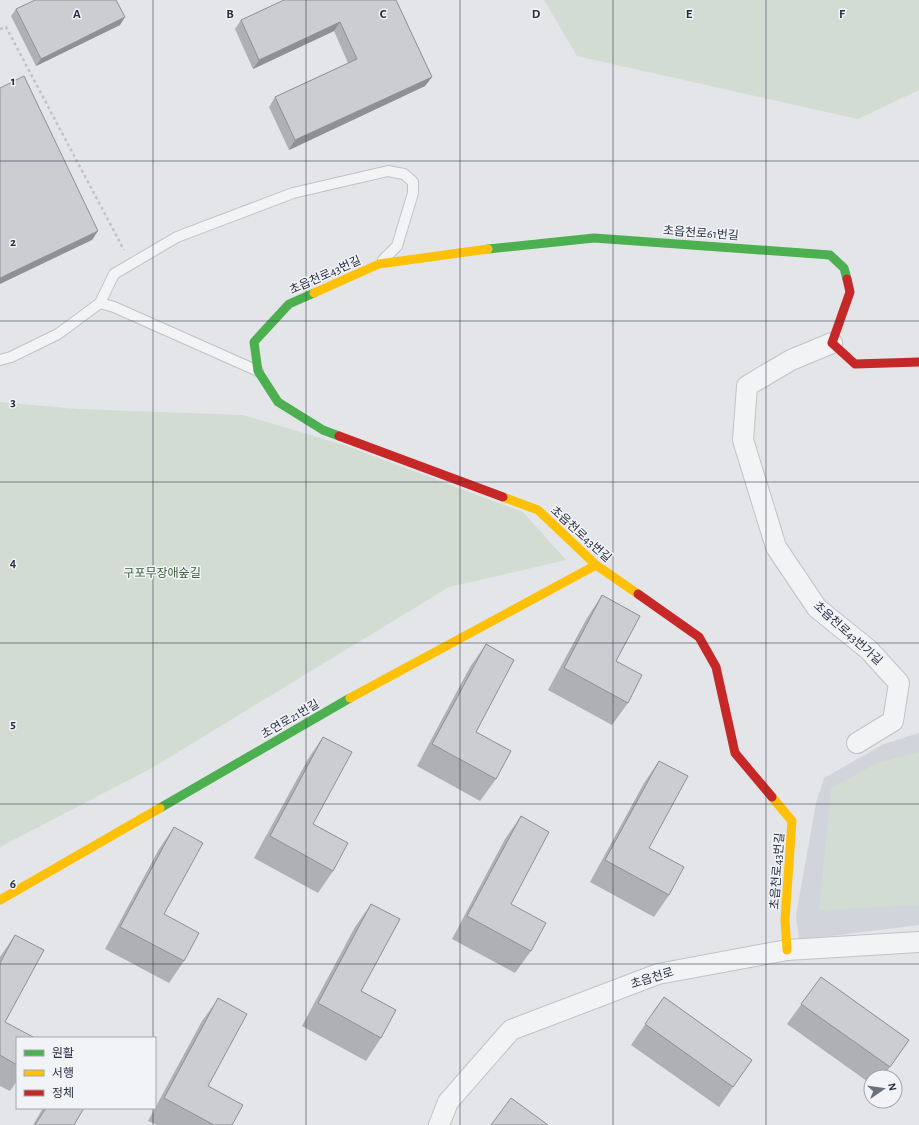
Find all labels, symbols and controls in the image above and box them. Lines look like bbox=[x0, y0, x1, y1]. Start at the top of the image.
text: A bbox=[73, 8, 81, 21]
text: B bbox=[226, 8, 234, 21]
text: C bbox=[380, 8, 387, 21]
text: D bbox=[532, 8, 541, 21]
text: E bbox=[686, 8, 693, 21]
text: F bbox=[839, 8, 846, 21]
text: 1 bbox=[11, 75, 15, 88]
street label: 초읍천로61번길 bbox=[663, 223, 739, 242]
text: 2 bbox=[10, 236, 16, 249]
street label: 초읍천로43번길 bbox=[287, 253, 363, 296]
text: 3 bbox=[10, 396, 16, 409]
street label: 초읍천로43번길 bbox=[548, 503, 614, 564]
text: 4 bbox=[10, 557, 17, 570]
park label: 구포무장애숲길 bbox=[123, 567, 201, 579]
street label: 초읍천로43번가길 bbox=[811, 598, 885, 667]
street label: 초연로21번길 bbox=[259, 698, 321, 740]
text: 5 bbox=[10, 718, 16, 731]
street label: 초읍천로43번길 bbox=[767, 832, 786, 910]
text: 6 bbox=[10, 878, 16, 891]
street label: 초읍천로 bbox=[629, 965, 675, 990]
legend bbox=[16, 1037, 156, 1109]
text: 원활 bbox=[52, 1047, 74, 1059]
text: 서행 bbox=[52, 1067, 74, 1079]
north arrow bbox=[863, 1069, 903, 1109]
text: N bbox=[886, 1082, 898, 1092]
text: 정체 bbox=[52, 1087, 74, 1099]

